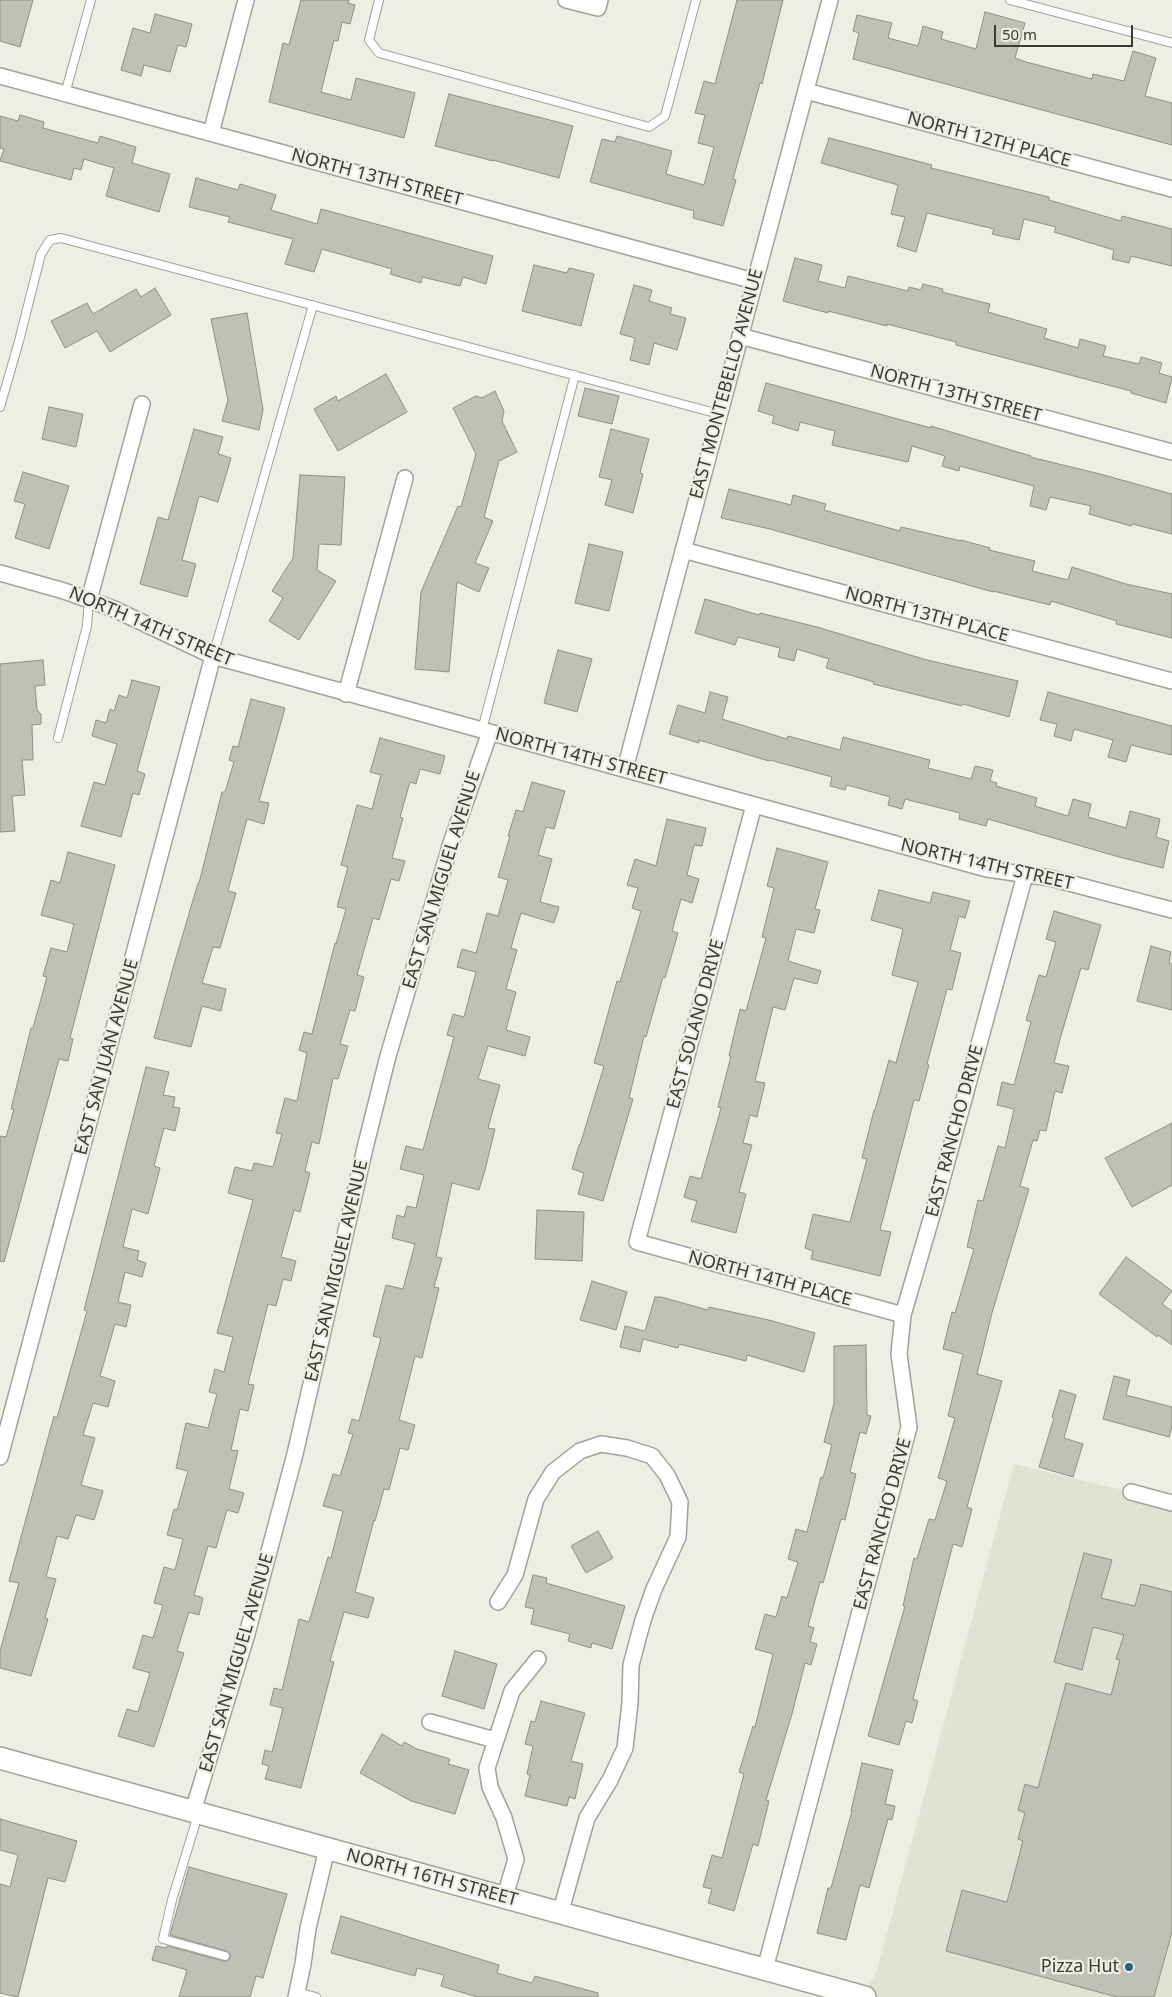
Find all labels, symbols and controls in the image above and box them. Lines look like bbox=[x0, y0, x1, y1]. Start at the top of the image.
scale bar bbox=[997, 15, 1136, 47]
text: 50 m bbox=[1002, 24, 1037, 44]
street label: NORTH 12TH PLACE bbox=[905, 108, 1073, 172]
street label: NORTH 13TH STREET bbox=[289, 145, 465, 211]
street label: EAST MONTEBELLO AVENUE bbox=[686, 266, 768, 502]
street label: NORTH 13TH STREET bbox=[868, 361, 1044, 427]
street label: NORTH 14TH STREET bbox=[65, 583, 237, 671]
street label: NORTH 13TH PLACE bbox=[843, 583, 1011, 647]
street label: NORTH 14TH STREET bbox=[493, 724, 669, 790]
street label: EAST SAN MIGUEL AVENUE bbox=[398, 768, 486, 992]
street label: NORTH 14TH STREET bbox=[898, 835, 1076, 895]
street label: EAST SOLANO DRIVE bbox=[663, 937, 729, 1111]
street label: EAST SAN JUAN AVENUE bbox=[70, 957, 144, 1157]
street label: EAST RANCHO DRIVE bbox=[922, 1043, 988, 1219]
street label: EAST SAN MIGUEL AVENUE bbox=[301, 1158, 373, 1384]
street label: NORTH 14TH PLACE bbox=[686, 1247, 854, 1311]
street label: EAST RANCHO DRIVE bbox=[850, 1436, 916, 1612]
street label: EAST SAN MIGUEL AVENUE bbox=[195, 1551, 279, 1775]
street label: NORTH 16TH STREET bbox=[344, 1845, 520, 1911]
place label: Pizza Hut bbox=[1041, 1956, 1119, 1978]
marker: Pizza Hut bbox=[1123, 1961, 1135, 1973]

